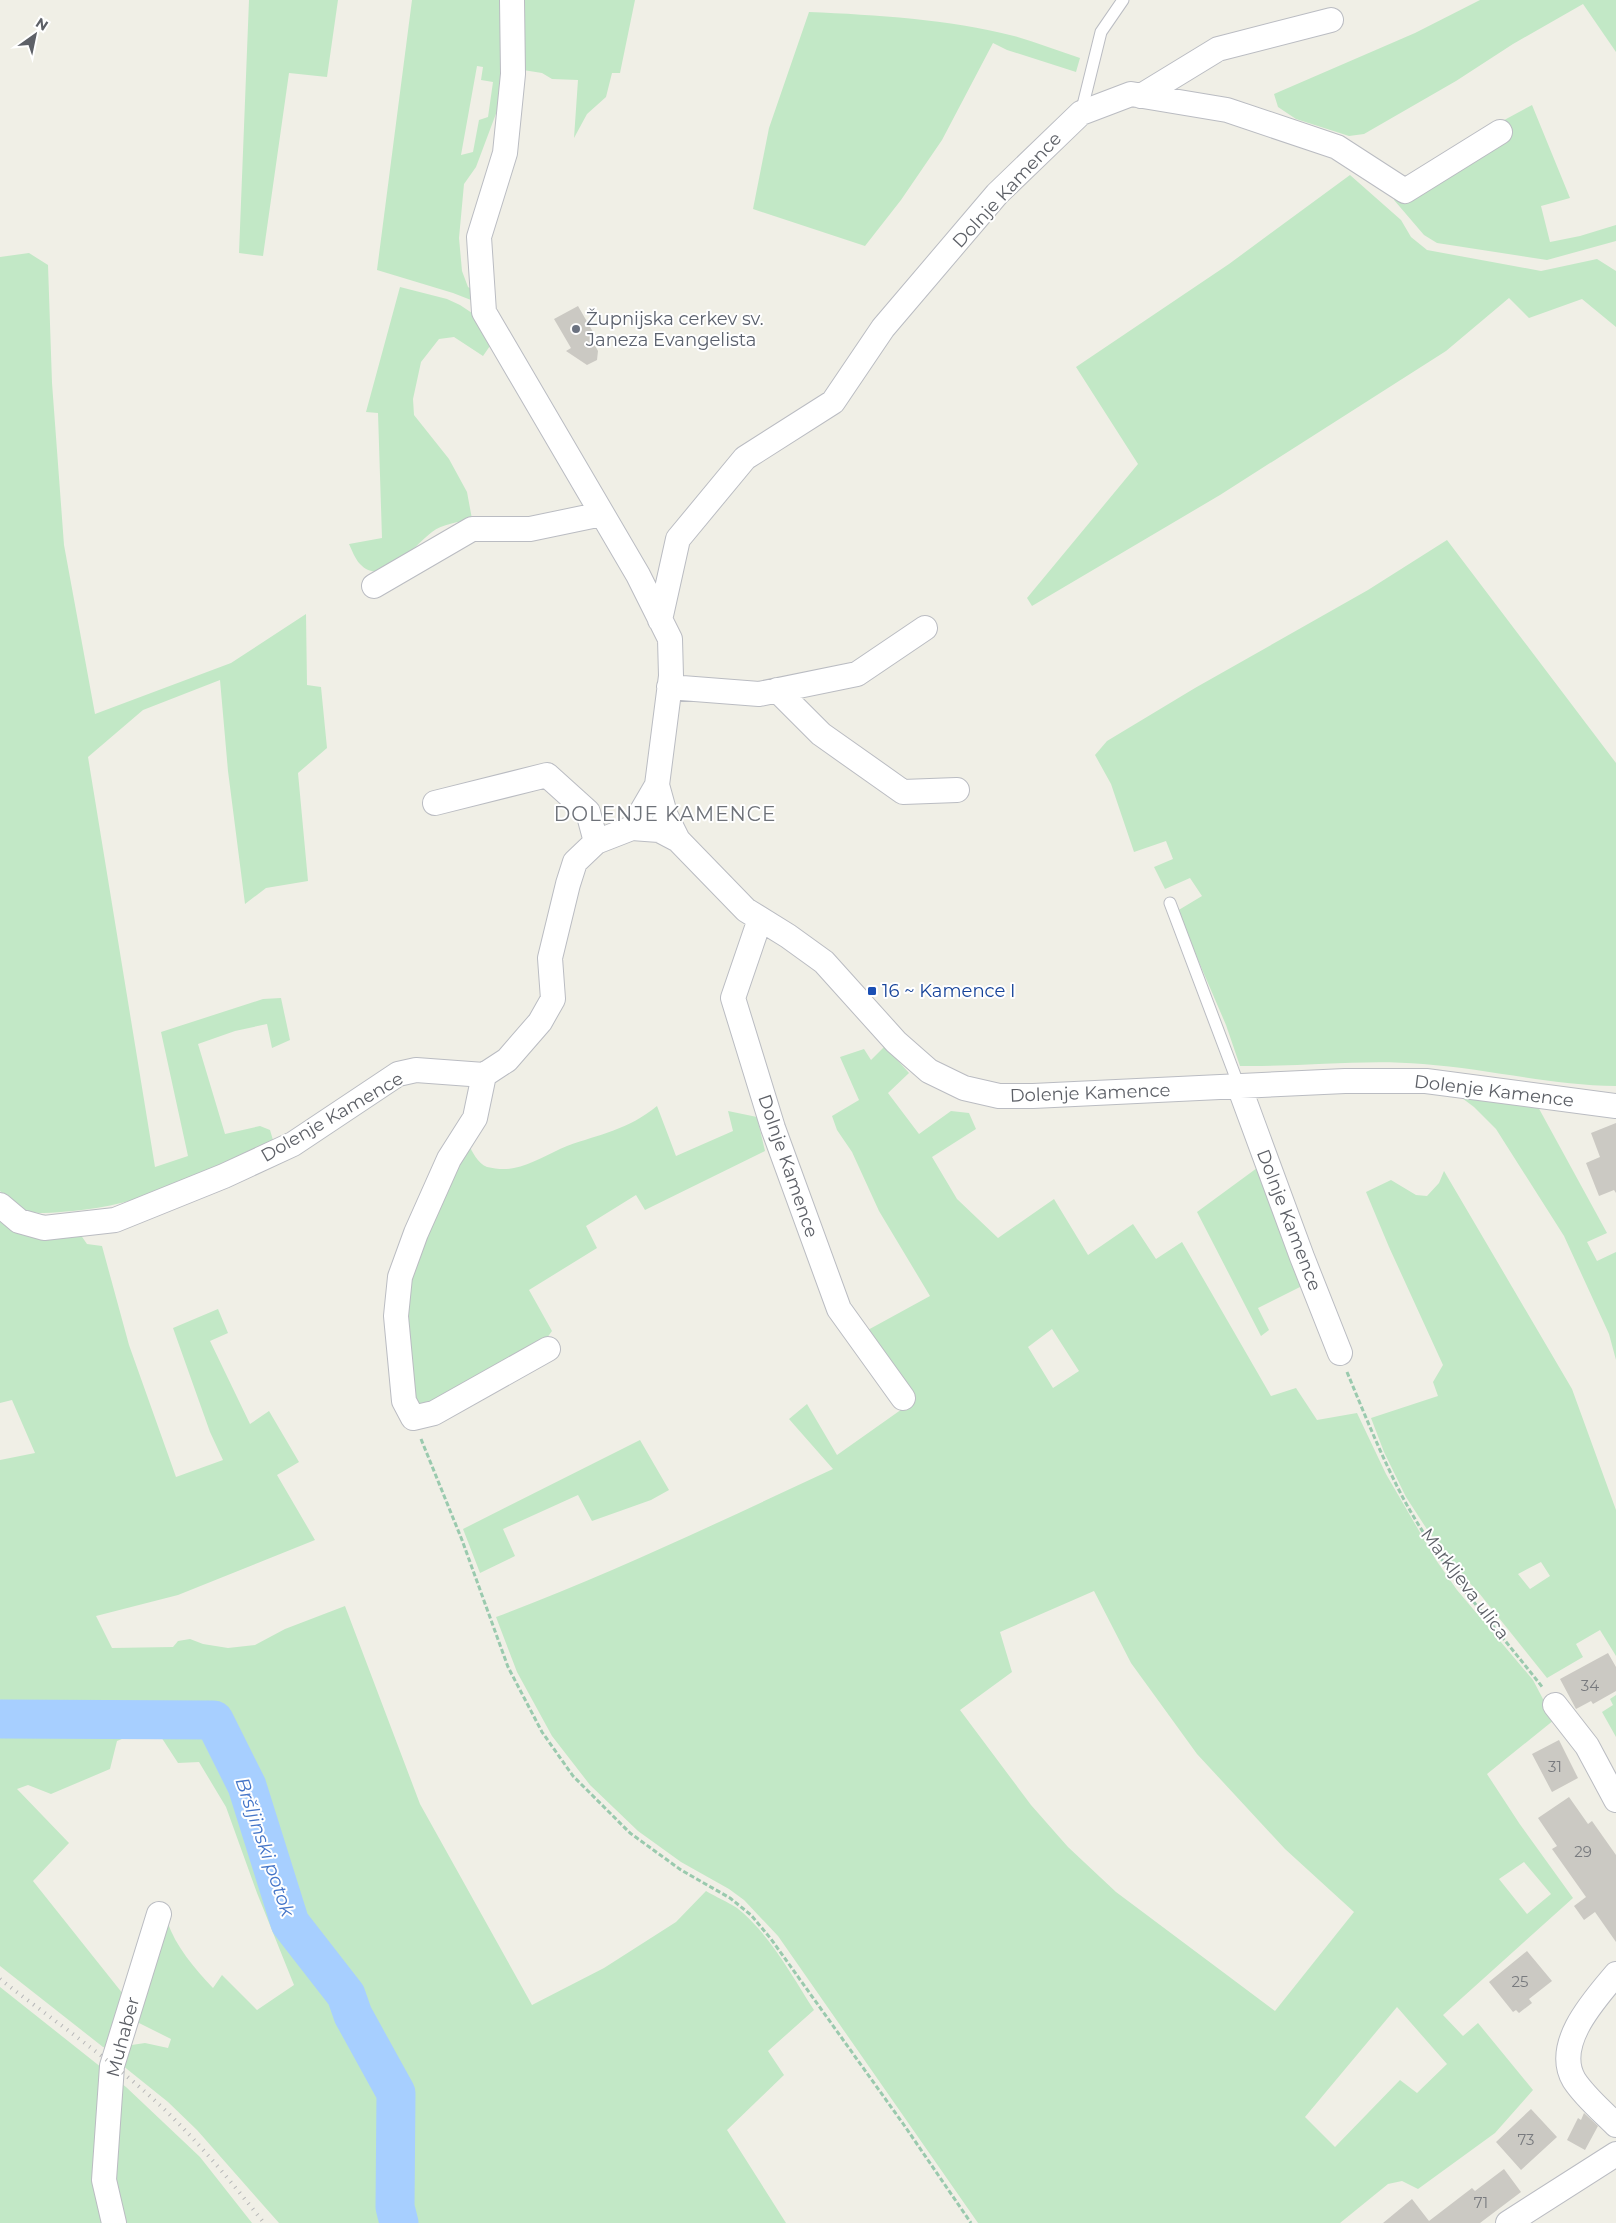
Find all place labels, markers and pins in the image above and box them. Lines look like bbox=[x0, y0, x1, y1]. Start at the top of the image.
place label: Župnijska cerkev sv. Janeza Evangelista bbox=[585, 308, 764, 351]
marker: Župnijska cerkev sv. Janeza Evangelista bbox=[570, 323, 582, 335]
place label: 16 ~ Kamence I bbox=[882, 980, 1016, 1002]
marker: 16 ~ Kamence I bbox=[866, 985, 878, 997]

